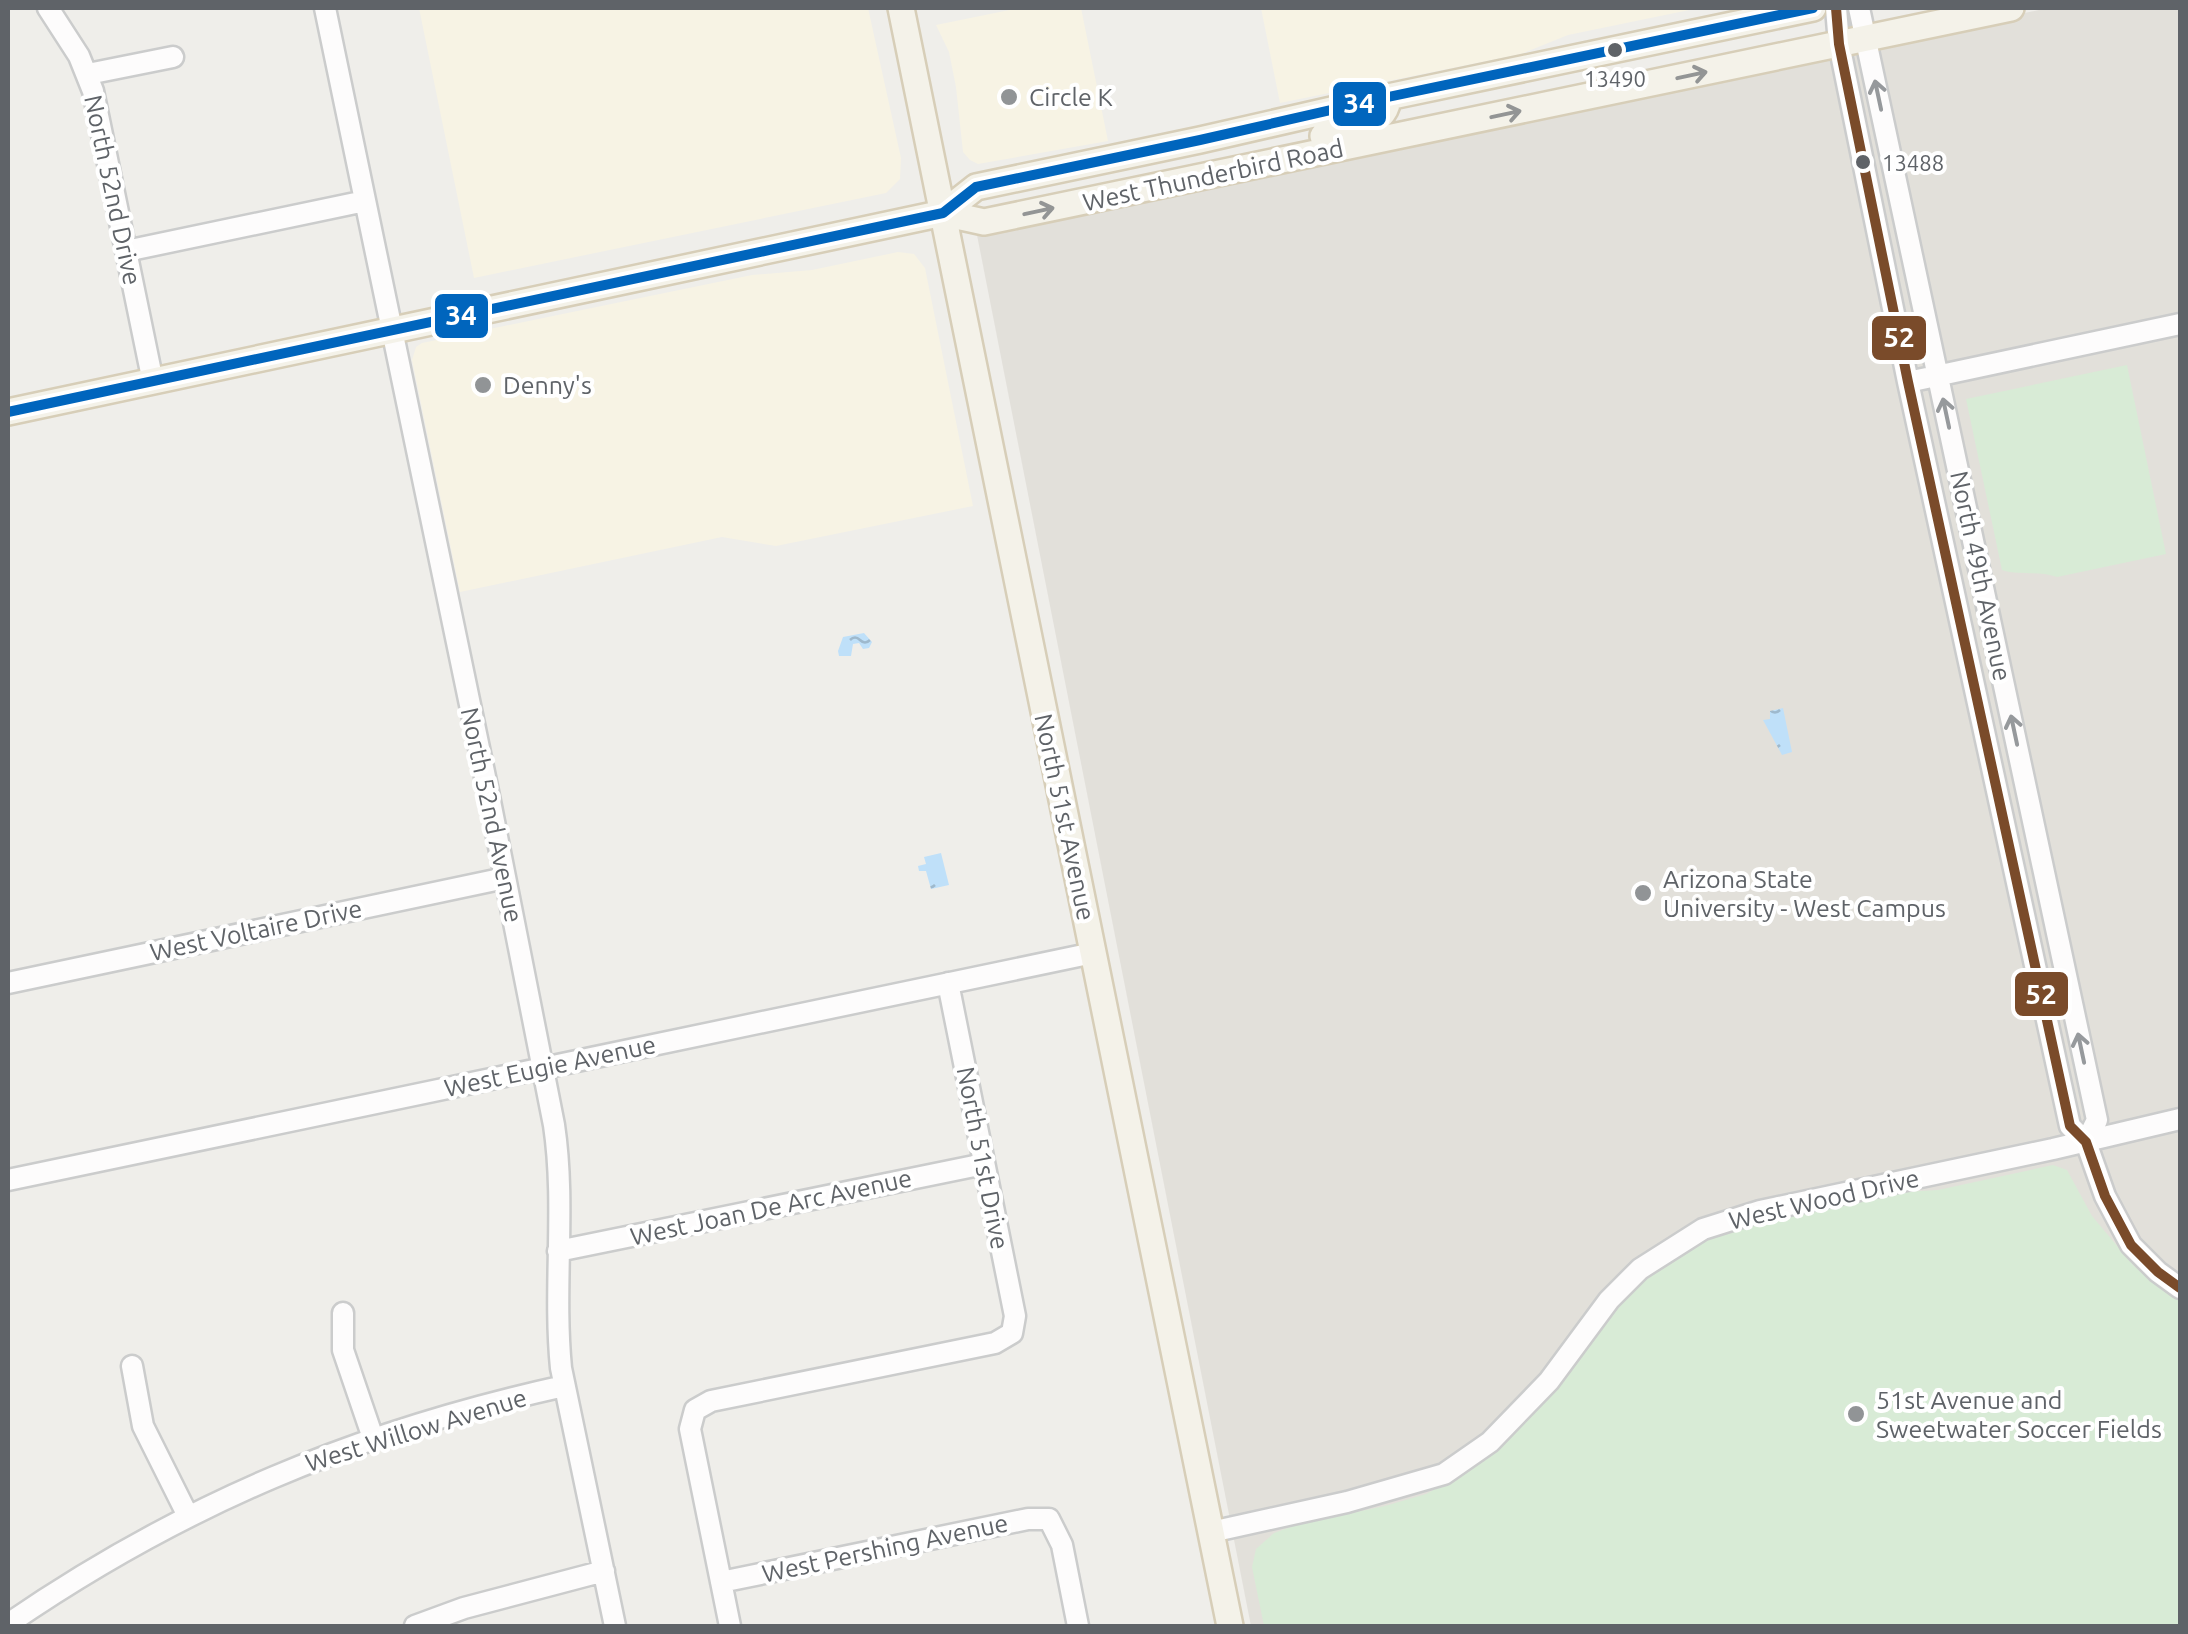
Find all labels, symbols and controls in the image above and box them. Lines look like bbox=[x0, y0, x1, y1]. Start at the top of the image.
marker: 13490 bbox=[1605, 40, 1625, 60]
one-way arrow bbox=[1675, 65, 1707, 84]
place label: 13490 bbox=[1584, 66, 1646, 91]
line badge: 34 bbox=[1331, 80, 1388, 128]
one-way arrow bbox=[1868, 80, 1886, 112]
place label: Circle K bbox=[1029, 83, 1113, 111]
marker: Circle K bbox=[998, 86, 1020, 108]
text: 34 bbox=[1343, 87, 1375, 118]
street label: North 52nd Drive bbox=[79, 92, 147, 288]
one-way arrow bbox=[1489, 104, 1521, 123]
street label: West Thunderbird Road bbox=[1080, 134, 1346, 216]
place label: 13488 bbox=[1882, 150, 1944, 175]
marker: 13488 bbox=[1853, 152, 1873, 172]
one-way arrow bbox=[1022, 200, 1054, 219]
line badge: 34 bbox=[433, 292, 490, 340]
text: 34 bbox=[445, 299, 477, 330]
line badge: 52 bbox=[1870, 314, 1928, 362]
text: 52 bbox=[1883, 321, 1915, 352]
place label: Denny's bbox=[503, 371, 592, 399]
marker: Denny's bbox=[472, 374, 494, 396]
one-way arrow bbox=[1935, 397, 1954, 429]
street label: North 49th Avenue bbox=[1945, 468, 2017, 684]
street label: North 52nd Avenue bbox=[456, 705, 528, 925]
street label: North 51st Avenue bbox=[1029, 711, 1101, 923]
one-way arrow bbox=[2003, 715, 2022, 747]
place label: Arizona State University - West Campus bbox=[1663, 865, 1946, 922]
marker: Arizona State University - West Campus bbox=[1632, 882, 1654, 904]
street label: West Voltaire Drive bbox=[148, 894, 364, 966]
line badge: 52 bbox=[2013, 970, 2070, 1018]
text: 52 bbox=[2025, 978, 2057, 1009]
street label: West Eugie Avenue bbox=[442, 1030, 658, 1102]
one-way arrow bbox=[2071, 1033, 2090, 1065]
street label: North 51st Drive bbox=[952, 1064, 1014, 1252]
street label: West Joan De Arc Avenue bbox=[628, 1163, 914, 1251]
street label: West Wood Drive bbox=[1726, 1163, 1922, 1235]
street label: West Willow Avenue bbox=[302, 1383, 530, 1477]
place label: 51st Avenue and Sweetwater Soccer Fields bbox=[1876, 1386, 2162, 1443]
marker: 51st Avenue and Sweetwater Soccer Fields bbox=[1845, 1403, 1867, 1425]
street label: West Pershing Avenue bbox=[760, 1508, 1010, 1588]

